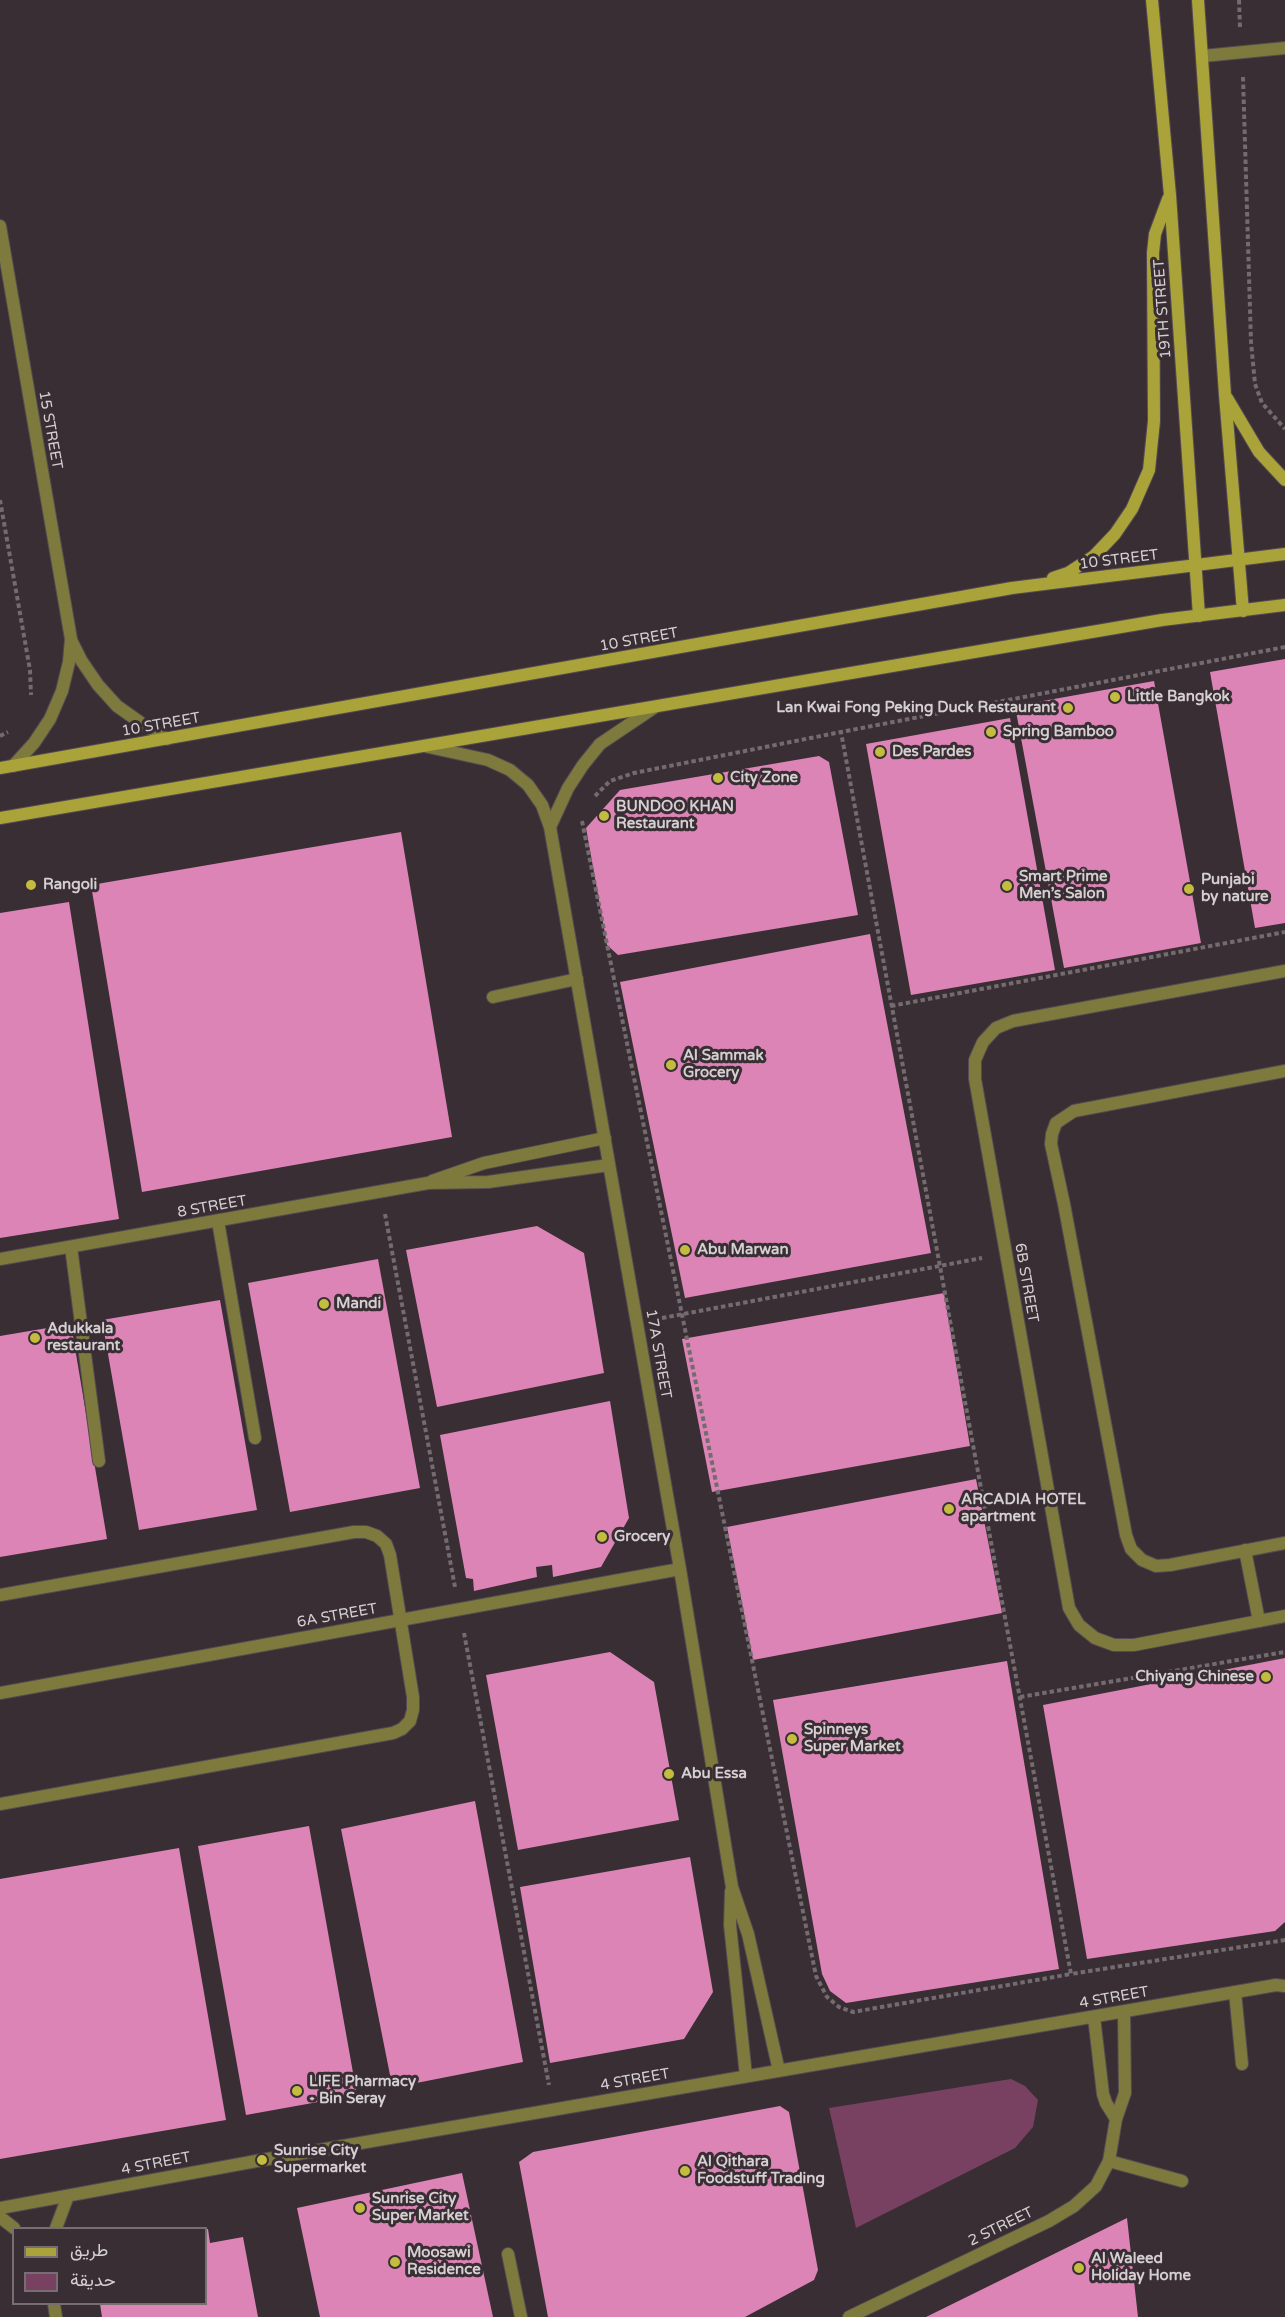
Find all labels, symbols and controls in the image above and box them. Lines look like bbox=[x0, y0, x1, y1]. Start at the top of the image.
street label: 19TH STREET bbox=[1151, 259, 1175, 359]
street label: 15 STREET bbox=[34, 389, 66, 471]
street label: 10 STREET bbox=[1078, 546, 1160, 574]
street label: 10 STREET bbox=[598, 624, 680, 656]
place label: Little Bangkok bbox=[1127, 688, 1230, 706]
marker: Little Bangkok bbox=[1108, 690, 1122, 704]
place label: Lan Kwai Fong Peking Duck Restaurant bbox=[776, 699, 1056, 717]
marker: Lan Kwai Fong Peking Duck Restaurant bbox=[1061, 701, 1075, 715]
street label: 10 STREET bbox=[120, 709, 202, 741]
place label: Spring Bamboo bbox=[1003, 723, 1114, 741]
marker: Spring Bamboo bbox=[984, 725, 998, 739]
place label: Des Pardes bbox=[892, 743, 971, 761]
marker: Des Pardes bbox=[873, 745, 887, 759]
place label: City Zone bbox=[730, 769, 798, 787]
marker: City Zone bbox=[711, 771, 725, 785]
place label: BUNDOO KHAN Restaurant bbox=[616, 798, 734, 833]
marker: BUNDOO KHAN Restaurant bbox=[597, 809, 611, 823]
place label: Smart Prime Men’s Salon bbox=[1019, 868, 1107, 903]
place label: Punjabi by nature bbox=[1201, 871, 1269, 906]
place label: Rangoli bbox=[43, 876, 97, 894]
marker: Rangoli bbox=[24, 878, 38, 892]
marker: Smart Prime Men’s Salon bbox=[1000, 879, 1014, 893]
marker: Punjabi by nature bbox=[1182, 882, 1196, 896]
place label: Al Sammak Grocery bbox=[683, 1047, 764, 1082]
marker: Al Sammak Grocery bbox=[664, 1058, 678, 1072]
street label: 8 STREET bbox=[176, 1192, 248, 1222]
place label: Abu Marwan bbox=[697, 1241, 789, 1259]
street label: 6B STREET bbox=[1010, 1242, 1042, 1324]
marker: Abu Marwan bbox=[678, 1243, 692, 1257]
place label: Mandi bbox=[336, 1295, 381, 1313]
marker: Mandi bbox=[317, 1297, 331, 1311]
street label: 17A STREET bbox=[641, 1308, 675, 1400]
place label: Adukkala restaurant bbox=[47, 1320, 120, 1355]
marker: Adukkala restaurant bbox=[28, 1331, 42, 1345]
place label: ARCADIA HOTEL apartment bbox=[961, 1491, 1086, 1526]
marker: ARCADIA HOTEL apartment bbox=[942, 1502, 956, 1516]
place label: Grocery bbox=[614, 1528, 670, 1546]
marker: Grocery bbox=[595, 1530, 609, 1544]
street label: 6A STREET bbox=[295, 1600, 379, 1632]
place label: Chiyang Chinese bbox=[1135, 1668, 1254, 1686]
marker: Chiyang Chinese bbox=[1259, 1670, 1273, 1684]
place label: Spinneys Super Market bbox=[804, 1721, 901, 1756]
marker: Spinneys Super Market bbox=[785, 1732, 799, 1746]
place label: Abu Essa bbox=[681, 1765, 747, 1783]
marker: Abu Essa bbox=[662, 1767, 676, 1781]
street label: 4 STREET bbox=[1078, 1983, 1150, 2013]
street label: 4 STREET bbox=[599, 2065, 671, 2095]
place label: LIFE Pharmacy - Bin Seray bbox=[309, 2073, 416, 2108]
marker: LIFE Pharmacy - Bin Seray bbox=[290, 2084, 304, 2098]
place label: Sunrise City Supermarket bbox=[274, 2142, 366, 2177]
street label: 4 STREET bbox=[120, 2148, 192, 2180]
marker: Sunrise City Supermarket bbox=[255, 2153, 269, 2167]
place label: Al Qithara Foodstuff Trading bbox=[697, 2153, 825, 2188]
marker: Al Qithara Foodstuff Trading bbox=[678, 2164, 692, 2178]
place label: Sunrise City Super Market bbox=[372, 2190, 469, 2225]
marker: Sunrise City Super Market bbox=[353, 2201, 367, 2215]
street label: 2 STREET bbox=[966, 2204, 1036, 2250]
legend bbox=[12, 2227, 207, 2305]
text: طريق bbox=[70, 2239, 108, 2261]
place label: Moosawi Residence bbox=[407, 2244, 481, 2279]
place label: Al Waleed Holiday Home bbox=[1091, 2250, 1191, 2285]
marker: Moosawi Residence bbox=[388, 2255, 402, 2269]
marker: Al Waleed Holiday Home bbox=[1072, 2261, 1086, 2275]
text: حديقة bbox=[70, 2269, 116, 2291]

